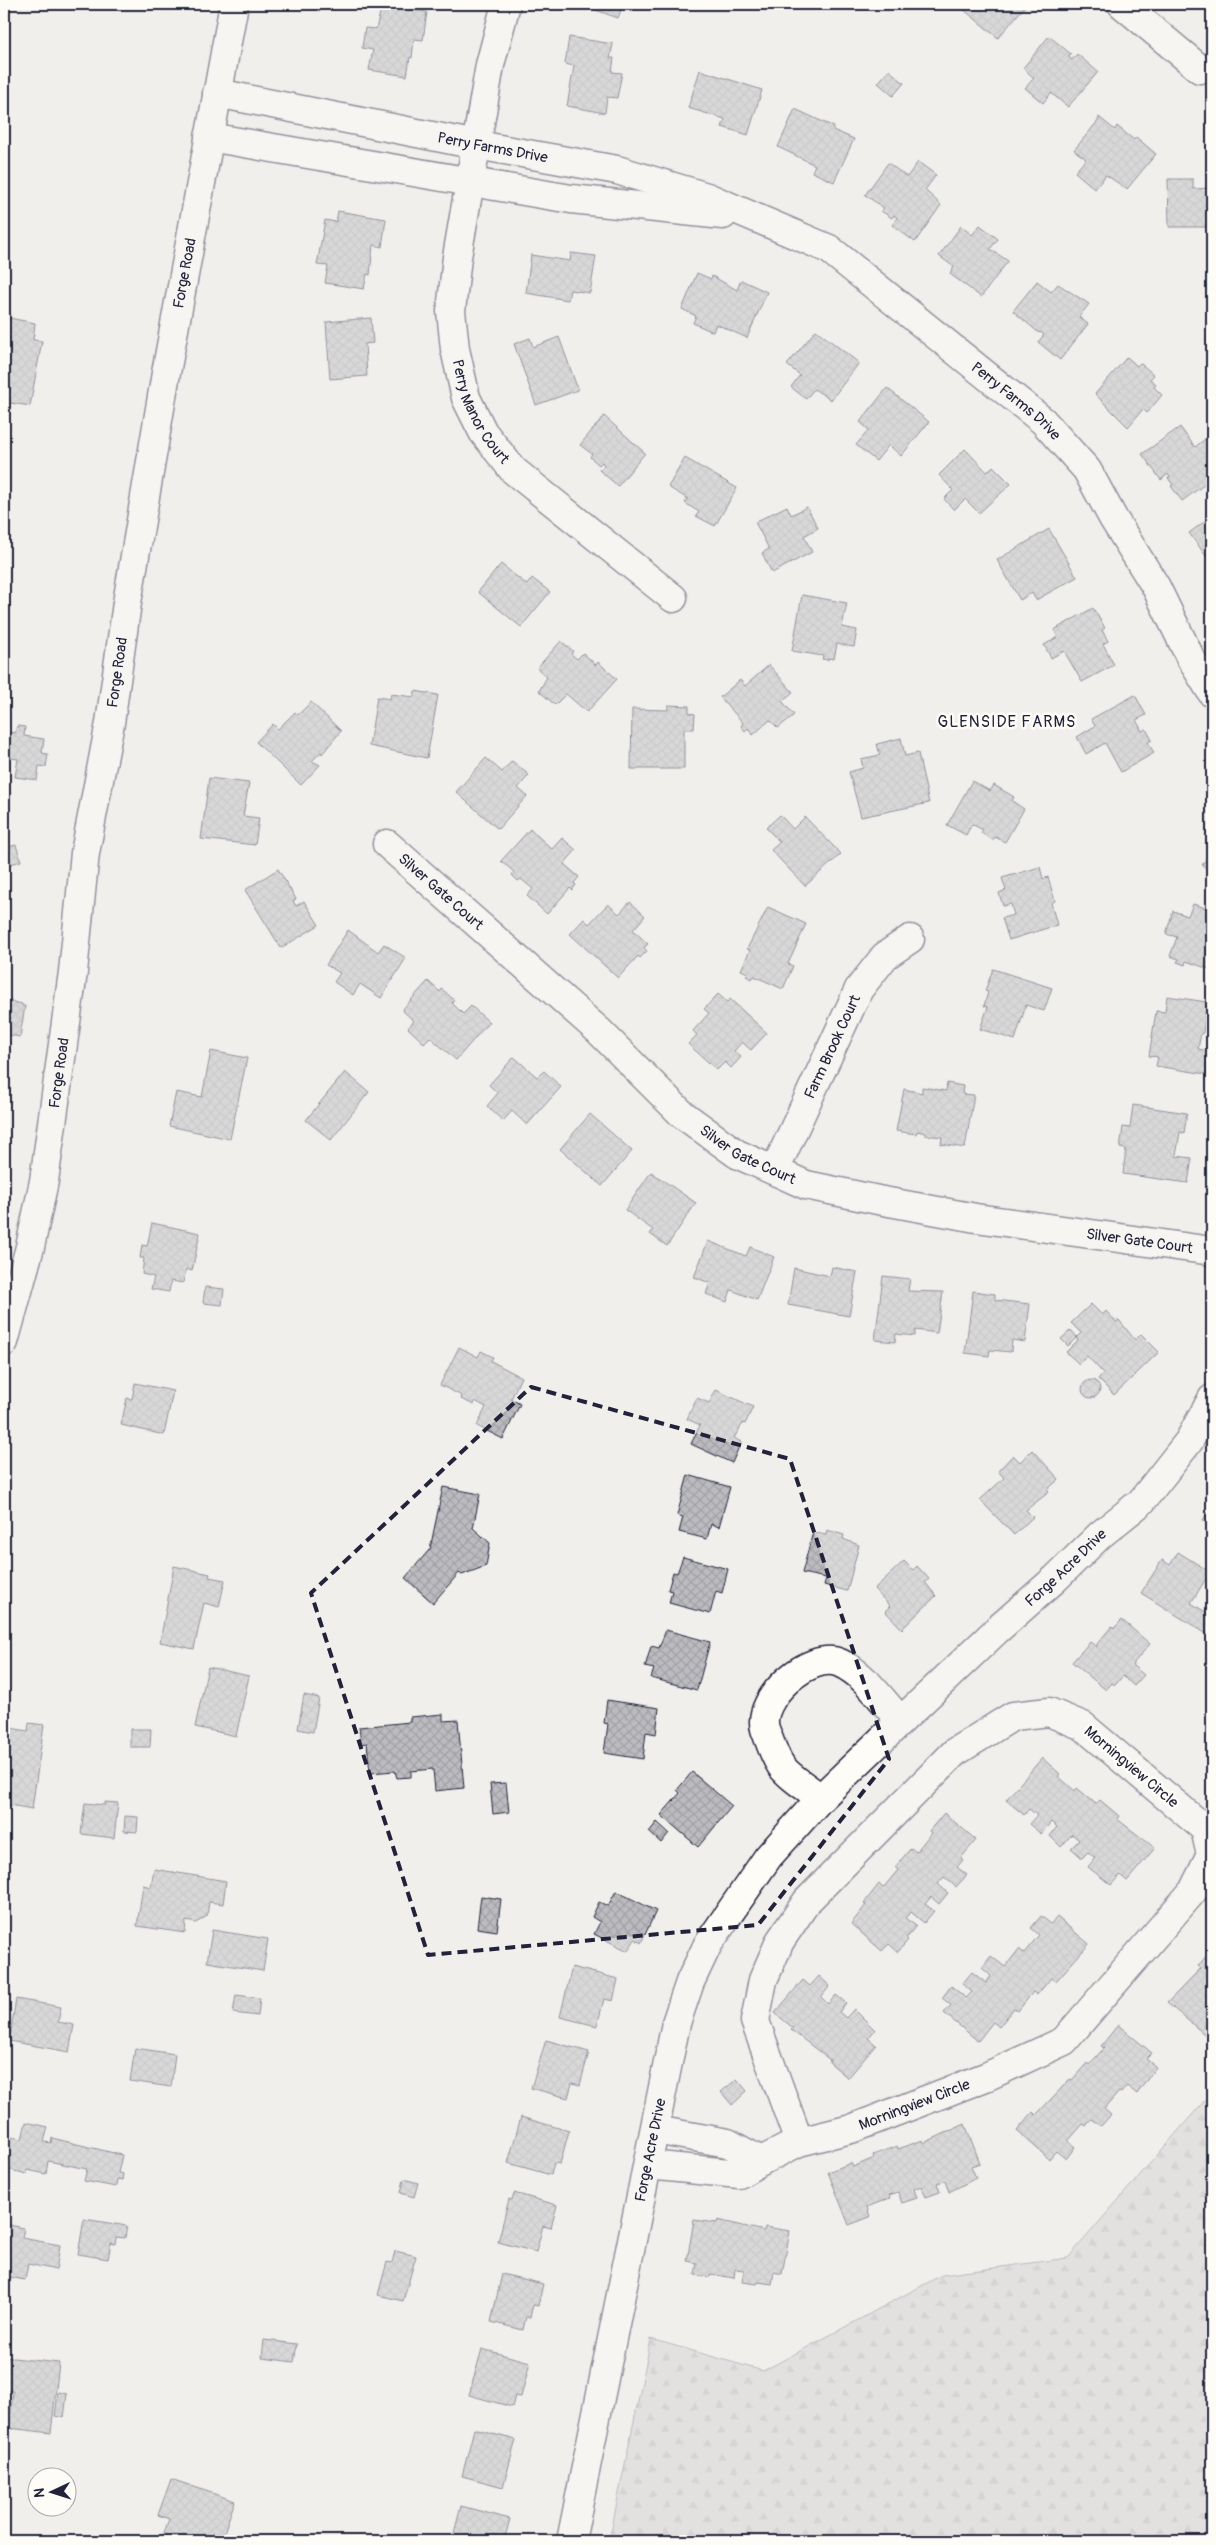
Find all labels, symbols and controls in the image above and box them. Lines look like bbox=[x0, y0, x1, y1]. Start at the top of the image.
street label: Perry Farms Drive bbox=[436, 128, 550, 167]
street label: Forge Road bbox=[169, 236, 200, 310]
street label: Perry Manor Court bbox=[448, 358, 515, 468]
street label: Perry Farms Drive bbox=[967, 358, 1065, 444]
street label: Forge Road bbox=[103, 636, 132, 709]
district label: GLENSIDE FARMS bbox=[938, 712, 1076, 732]
street label: Silver Gate Court bbox=[394, 849, 488, 935]
street label: Farm Brook Court bbox=[800, 991, 865, 1102]
street label: Forge Road bbox=[45, 1037, 73, 1109]
street label: Silver Gate Court bbox=[696, 1121, 800, 1189]
street label: Silver Gate Court bbox=[1085, 1224, 1195, 1258]
street label: Forge Acre Drive bbox=[1021, 1524, 1110, 1611]
street label: Morningview Circle bbox=[1080, 1722, 1182, 1812]
street label: Morningview Circle bbox=[856, 2074, 973, 2135]
street label: Forge Acre Drive bbox=[631, 2096, 670, 2203]
north arrow bbox=[28, 2468, 78, 2518]
text: N bbox=[31, 2488, 48, 2498]

